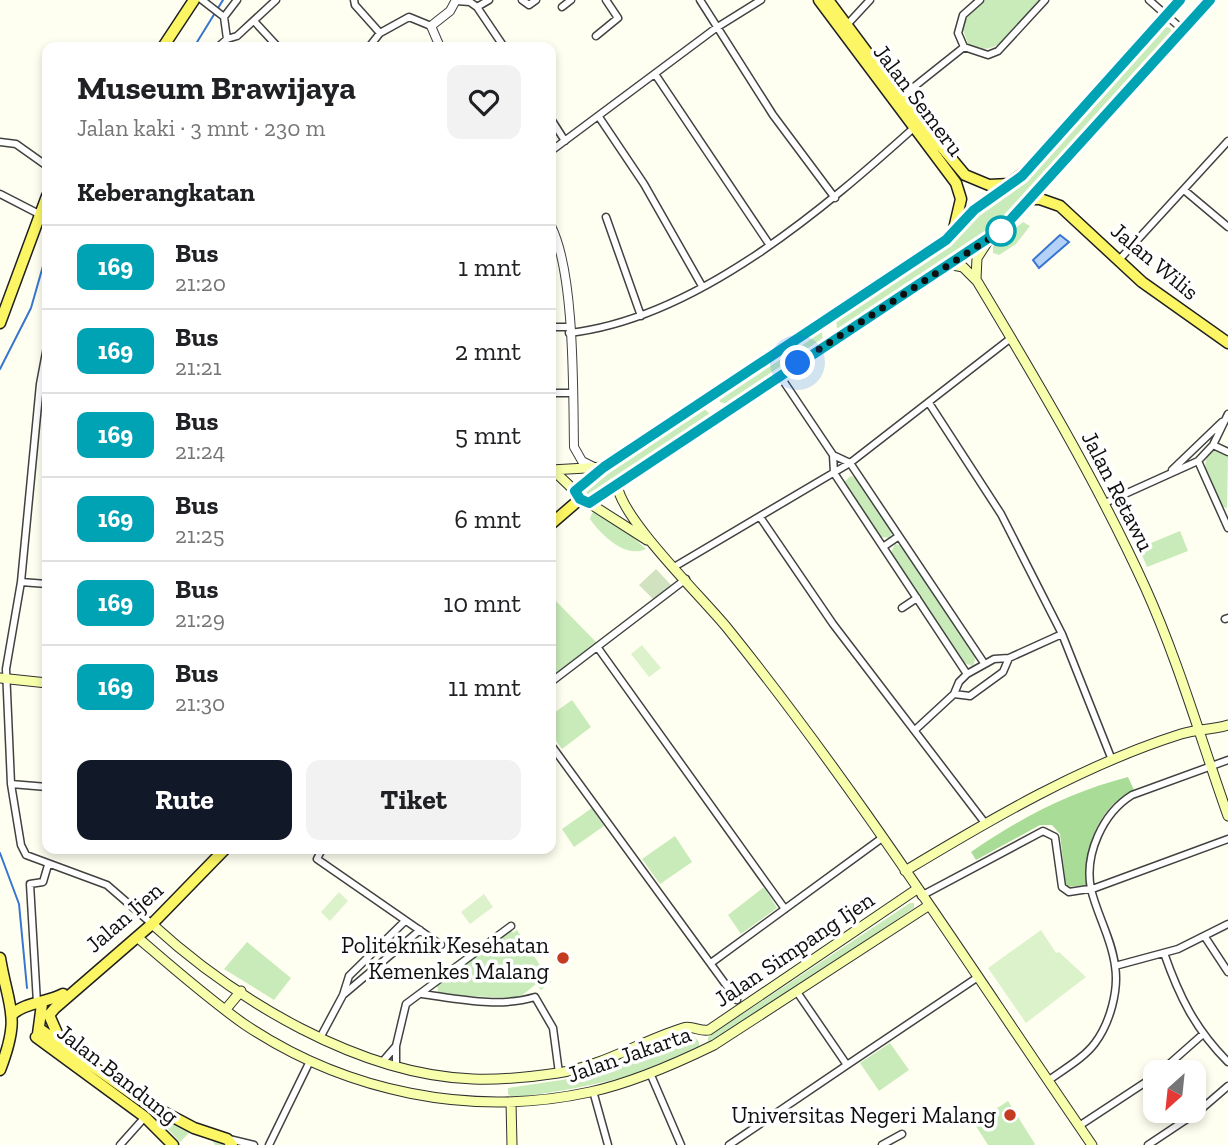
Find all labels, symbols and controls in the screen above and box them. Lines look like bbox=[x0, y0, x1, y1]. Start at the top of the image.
street label: Jalan Semeru bbox=[868, 39, 970, 162]
button: heart bbox=[447, 65, 521, 139]
text: Museum Brawijaya bbox=[77, 68, 356, 107]
text: Jalan kaki · 3 mnt · 230 m bbox=[77, 114, 325, 142]
text: Keberangkatan bbox=[77, 176, 255, 208]
unlabelled marker bbox=[986, 216, 1016, 246]
street label: Jalan Wilis bbox=[1105, 216, 1205, 306]
text: Bus bbox=[175, 237, 218, 269]
text: 1 mnt bbox=[458, 251, 521, 283]
text: 169 bbox=[98, 252, 133, 281]
text: 21:20 bbox=[175, 269, 226, 297]
text: Bus bbox=[175, 321, 218, 353]
text: 2 mnt bbox=[455, 335, 521, 367]
text: 169 bbox=[98, 336, 133, 365]
your location bbox=[780, 345, 815, 380]
text: 21:21 bbox=[175, 353, 222, 381]
text: Bus bbox=[175, 405, 218, 437]
text: 5 mnt bbox=[455, 419, 521, 451]
text: 169 bbox=[98, 420, 133, 449]
street label: Jalan Retawu bbox=[1076, 426, 1160, 556]
text: 21:24 bbox=[175, 437, 225, 465]
text: Bus bbox=[175, 489, 218, 521]
text: 6 mnt bbox=[454, 503, 521, 535]
text: 169 bbox=[98, 504, 133, 533]
text: 21:25 bbox=[175, 521, 224, 549]
text: Bus bbox=[175, 573, 218, 605]
text: 10 mnt bbox=[443, 587, 521, 619]
text: 169 bbox=[98, 588, 133, 617]
text: 21:29 bbox=[175, 605, 225, 633]
text: Bus bbox=[175, 657, 218, 689]
text: 11 mnt bbox=[448, 671, 521, 703]
text: 169 bbox=[98, 672, 133, 701]
text: 21:30 bbox=[175, 689, 225, 717]
button: Rute bbox=[77, 760, 292, 840]
button: Tiket bbox=[306, 760, 521, 840]
street label: Jalan Ijen bbox=[80, 876, 168, 958]
street label: Jalan Simpang Ijen bbox=[709, 885, 879, 1013]
place label: Politeknik Kesehatan Kemenkes Malang bbox=[341, 931, 549, 985]
marker: Politeknik Kesehatan Kemenkes Malang bbox=[555, 950, 571, 966]
street label: Jalan Bandung bbox=[52, 1018, 184, 1130]
street label: Jalan Jakarta bbox=[563, 1020, 695, 1088]
north arrow bbox=[1143, 1060, 1206, 1124]
map controls bbox=[1143, 1060, 1206, 1123]
place label: Universitas Negeri Malang bbox=[731, 1101, 996, 1129]
marker: Universitas Negeri Malang bbox=[1002, 1107, 1018, 1123]

